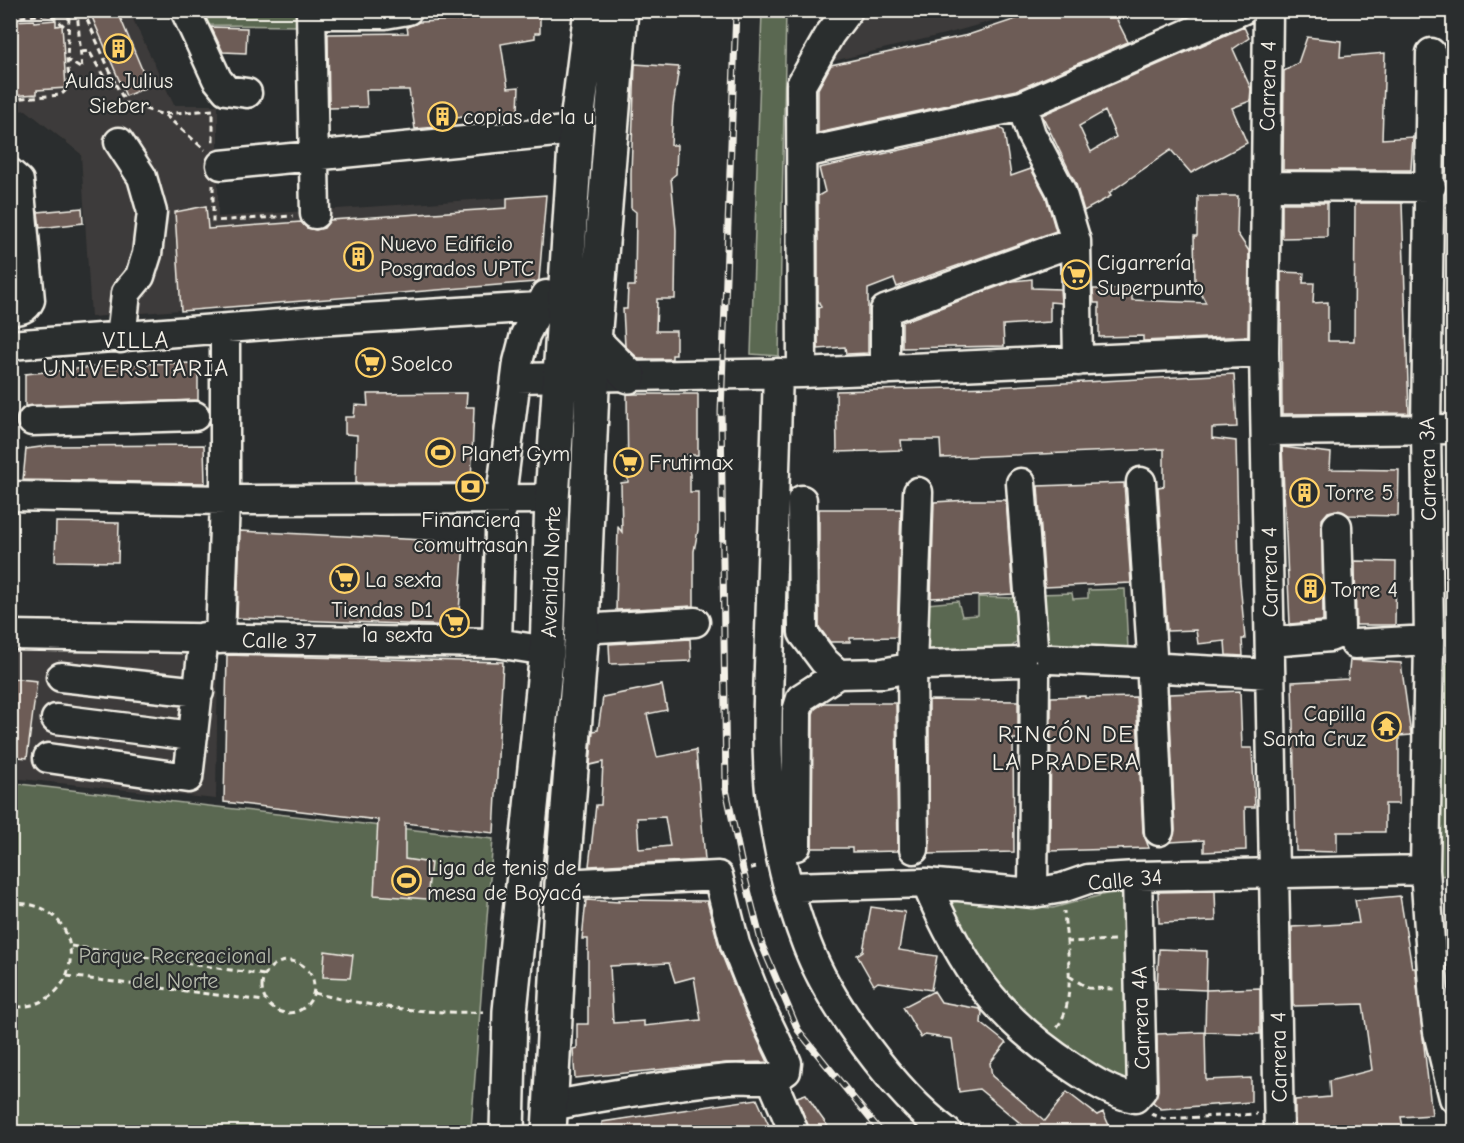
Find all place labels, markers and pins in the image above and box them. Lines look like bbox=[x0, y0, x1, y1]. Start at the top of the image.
building icon: Aulas Julius Sieber bbox=[103, 32, 135, 64]
place label: Aulas Julius Sieber bbox=[65, 68, 173, 119]
building icon: copias de la u bbox=[426, 100, 458, 132]
place label: copias de la u bbox=[463, 104, 595, 130]
place label: Nuevo Edificio Posgrados UPTC bbox=[380, 231, 534, 282]
building icon: Nuevo Edificio Posgrados UPTC bbox=[343, 240, 375, 272]
place label: Cigarrería Superpunto bbox=[1097, 250, 1204, 301]
supermarket icon: Cigarrería Superpunto bbox=[1060, 259, 1092, 291]
supermarket icon: Soelco bbox=[354, 347, 386, 379]
place label: Soelco bbox=[391, 351, 453, 377]
sports icon: Planet Gym bbox=[424, 437, 456, 469]
place label: Planet Gym bbox=[461, 441, 570, 467]
supermarket icon: Frutimax bbox=[612, 446, 644, 478]
place label: Frutimax bbox=[649, 450, 734, 476]
bank icon: Financiera comultrasan bbox=[455, 471, 487, 503]
building icon: Torre 5 bbox=[1288, 476, 1320, 508]
place label: Torre 5 bbox=[1325, 480, 1393, 506]
place label: Financiera comultrasan bbox=[413, 507, 529, 558]
supermarket icon: La sexta bbox=[328, 563, 360, 595]
place label: La sexta bbox=[365, 567, 442, 593]
building icon: Torre 4 bbox=[1294, 573, 1326, 605]
place label: Torre 4 bbox=[1331, 577, 1398, 603]
place label: Tiendas D1 la sexta bbox=[331, 597, 433, 648]
supermarket icon: Tiendas D1 la sexta bbox=[438, 606, 470, 638]
place label: Capilla Santa Cruz bbox=[1263, 701, 1366, 752]
temple icon: Capilla Santa Cruz bbox=[1371, 710, 1403, 742]
place label: Liga de tenis de mesa de Boyacá bbox=[427, 855, 582, 906]
sports icon: Liga de tenis de mesa de Boyacá bbox=[390, 864, 422, 896]

